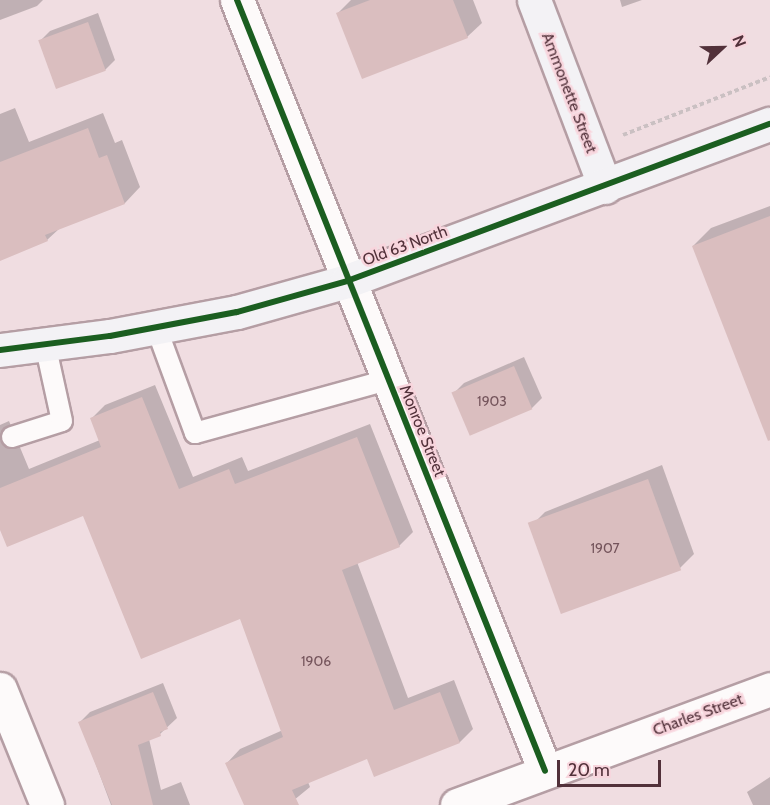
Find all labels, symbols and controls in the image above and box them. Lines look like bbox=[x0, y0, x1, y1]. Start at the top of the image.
north arrow bbox=[692, 18, 752, 78]
street label: Ammonette Street bbox=[537, 30, 601, 156]
text: N bbox=[728, 32, 750, 50]
street label: Old 63 North bbox=[360, 222, 450, 270]
street label: Monroe Street bbox=[395, 382, 449, 480]
house number: 1903 bbox=[477, 393, 507, 409]
house number: 1907 bbox=[590, 540, 620, 556]
house number: 1906 bbox=[301, 653, 331, 669]
street label: Charles Street bbox=[650, 690, 746, 740]
scale bar bbox=[560, 748, 664, 786]
text: 20 m bbox=[568, 759, 610, 781]

